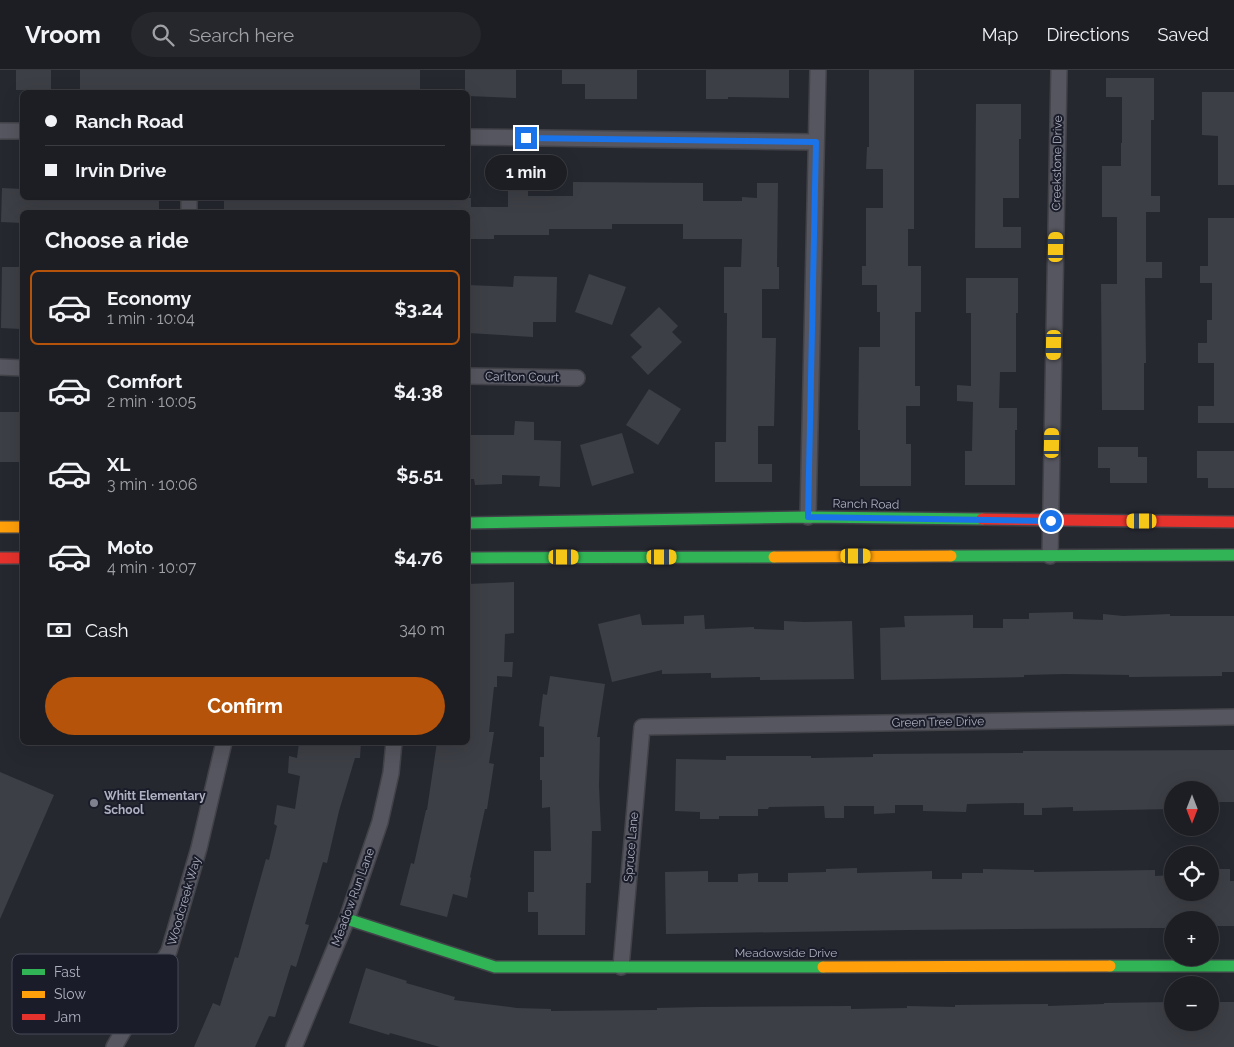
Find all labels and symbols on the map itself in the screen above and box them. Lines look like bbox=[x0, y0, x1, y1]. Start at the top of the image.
street label: Creekstone Drive bbox=[1049, 115, 1065, 211]
route end bbox=[515, 127, 537, 149]
callout: 1 min bbox=[485, 156, 567, 190]
car bbox=[1048, 232, 1063, 262]
car bbox=[1046, 330, 1061, 360]
street label: Carlton Court bbox=[485, 369, 559, 385]
car bbox=[1044, 428, 1059, 458]
street label: Ranch Road bbox=[833, 496, 899, 512]
route start bbox=[1040, 510, 1062, 532]
car bbox=[1127, 514, 1157, 529]
car bbox=[841, 549, 871, 564]
car bbox=[549, 550, 579, 565]
car bbox=[647, 550, 677, 565]
street label: Green Tree Drive bbox=[892, 714, 984, 730]
north arrow bbox=[1164, 781, 1219, 836]
place label: Whitt Elementary School bbox=[104, 789, 206, 817]
marker: Whitt Elementary School bbox=[88, 797, 100, 809]
street label: Spruce Lane bbox=[621, 811, 641, 883]
street label: Meadow Run Lane bbox=[329, 846, 377, 948]
street label: Woodcreek Way bbox=[165, 854, 204, 947]
street label: Meadowside Drive bbox=[735, 946, 837, 960]
legend bbox=[12, 954, 178, 1034]
text: Fast bbox=[54, 964, 81, 980]
text: Slow bbox=[54, 986, 86, 1002]
text: Jam bbox=[54, 1009, 81, 1025]

